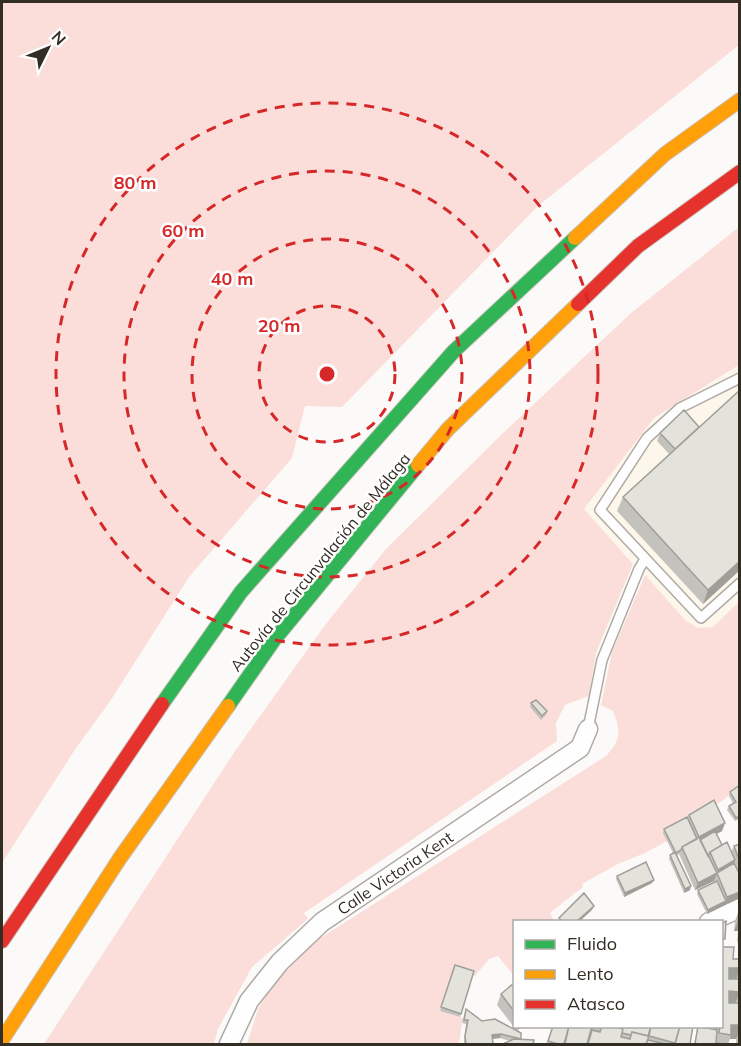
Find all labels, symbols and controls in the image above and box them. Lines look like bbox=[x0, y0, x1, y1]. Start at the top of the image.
north arrow bbox=[18, 18, 78, 78]
text: N bbox=[48, 27, 70, 49]
text: 80 m bbox=[114, 171, 156, 194]
text: 60 m bbox=[162, 219, 204, 242]
text: 40 m bbox=[211, 267, 253, 290]
text: 20 m bbox=[258, 314, 300, 337]
centre of rings bbox=[317, 364, 337, 384]
street label: Autovía de Circunvalación de Málaga bbox=[226, 449, 414, 675]
street label: Calle Victoria Kent bbox=[333, 827, 457, 919]
legend bbox=[513, 920, 723, 1028]
text: Fluido bbox=[567, 932, 617, 955]
text: Lento bbox=[567, 962, 614, 985]
text: Atasco bbox=[567, 992, 625, 1015]

